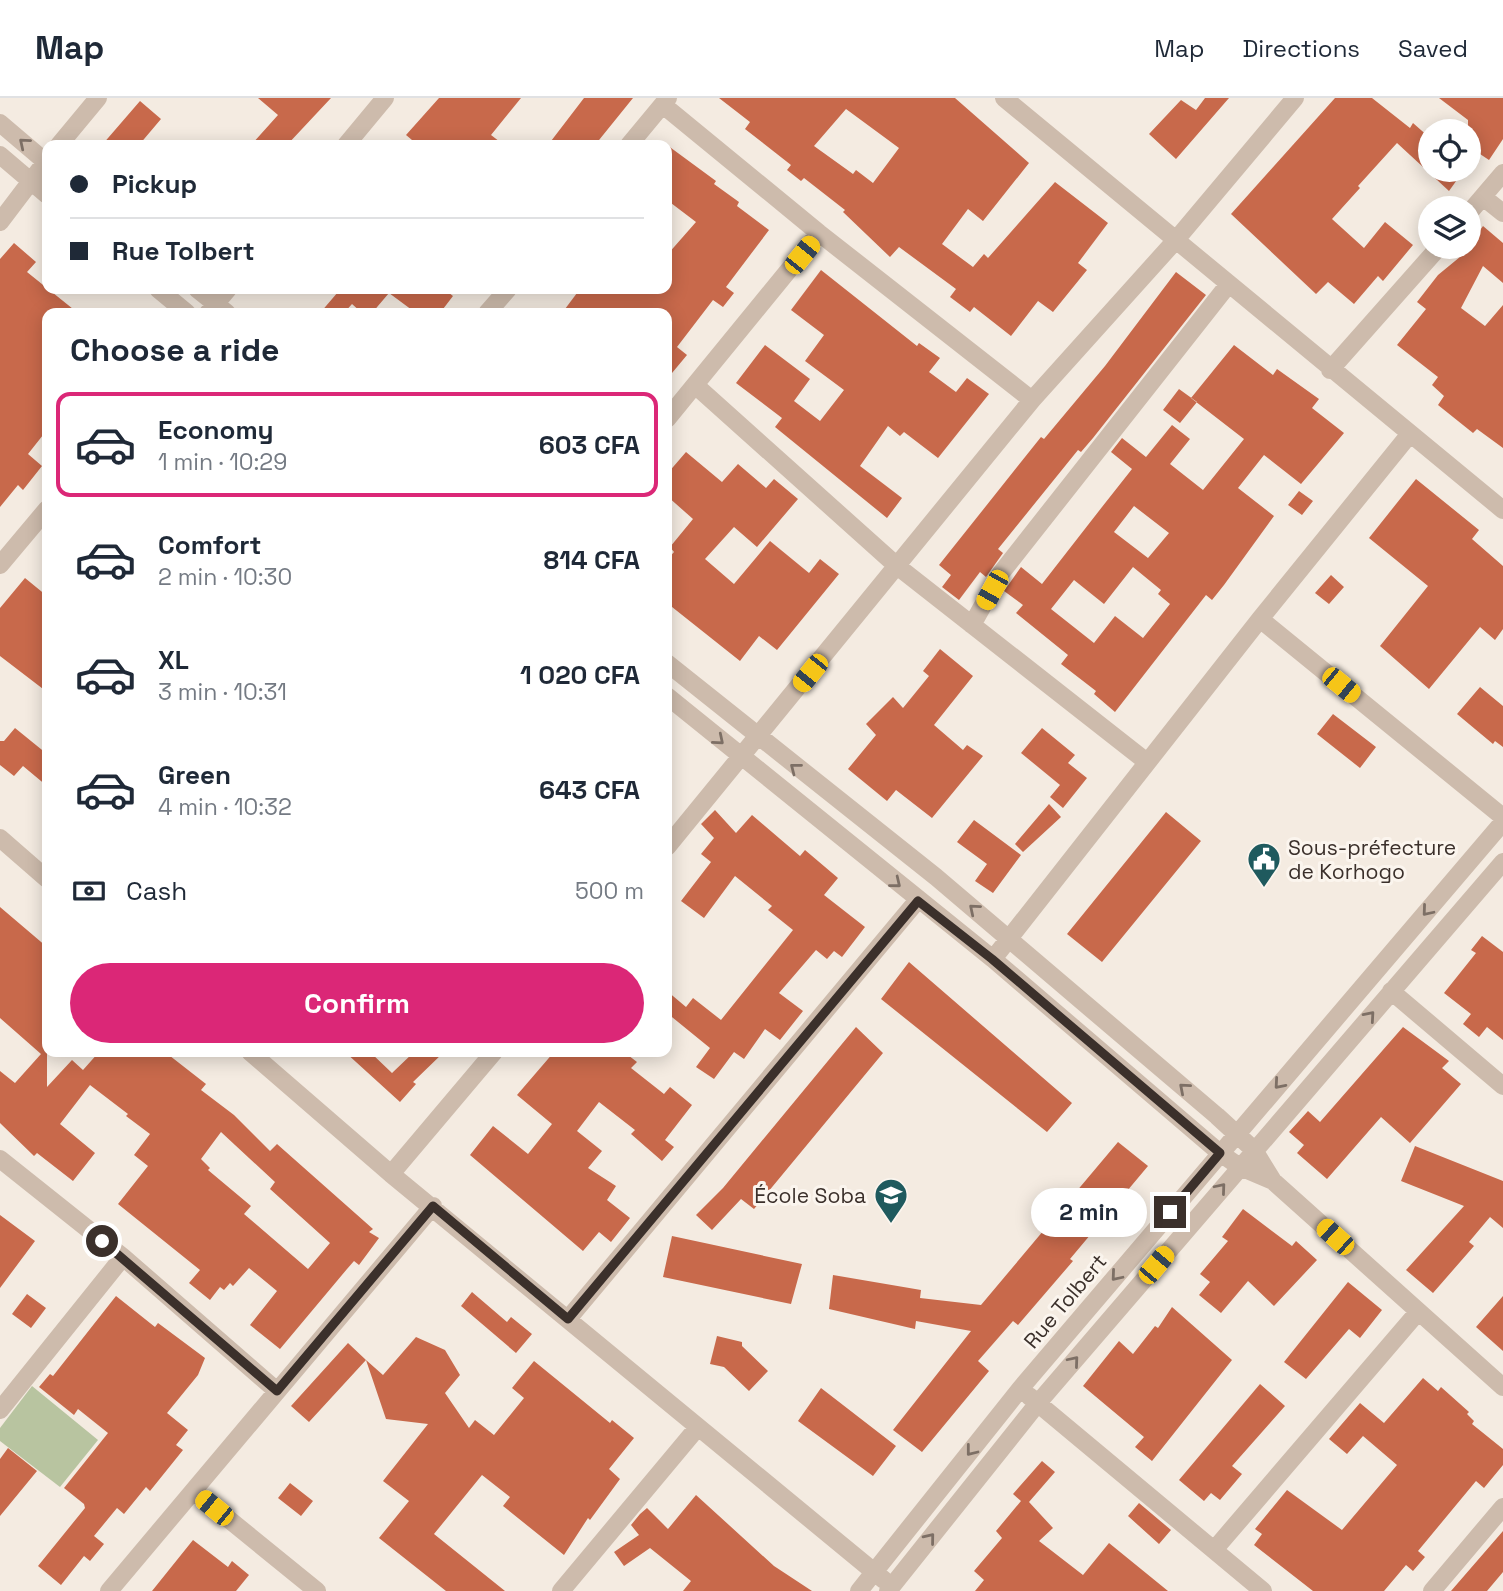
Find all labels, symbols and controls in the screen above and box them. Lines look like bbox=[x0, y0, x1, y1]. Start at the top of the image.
text: Map bbox=[35, 27, 104, 69]
text: Map bbox=[1154, 33, 1204, 64]
text: Directions bbox=[1242, 33, 1360, 64]
text: Saved bbox=[1398, 33, 1468, 64]
map controls bbox=[1418, 119, 1481, 259]
button: locate bbox=[1418, 119, 1481, 182]
one-way arrow bbox=[19, 139, 32, 151]
text: Pickup bbox=[112, 167, 197, 201]
button: layers bbox=[1418, 196, 1481, 259]
car bbox=[781, 232, 824, 278]
text: Rue Tolbert bbox=[112, 234, 255, 268]
text: Choose a ride bbox=[70, 330, 280, 370]
icon: car bbox=[74, 413, 137, 476]
text: Economy bbox=[158, 413, 274, 447]
text: 603 CFA bbox=[539, 428, 640, 462]
text: 1 min · 10:29 bbox=[158, 447, 287, 477]
icon: car bbox=[74, 528, 137, 591]
text: Comfort bbox=[158, 528, 261, 562]
text: 814 CFA bbox=[544, 543, 640, 577]
text: 2 min · 10:30 bbox=[158, 562, 292, 592]
car bbox=[973, 567, 1012, 613]
icon: car bbox=[74, 643, 137, 706]
text: XL bbox=[158, 643, 189, 677]
car bbox=[789, 650, 832, 696]
text: 1 020 CFA bbox=[520, 658, 640, 692]
car bbox=[1319, 664, 1364, 706]
text: 3 min · 10:31 bbox=[158, 677, 287, 707]
one-way arrow bbox=[711, 732, 724, 744]
icon: car bbox=[74, 758, 137, 821]
text: Green bbox=[158, 758, 231, 792]
one-way arrow bbox=[791, 763, 803, 776]
text: 643 CFA bbox=[539, 773, 640, 807]
text: 4 min · 10:32 bbox=[158, 792, 292, 822]
place label: Sous-préfecture de Korhogo bbox=[1288, 834, 1456, 885]
public building icon: Sous-préfecture de Korhogo bbox=[1245, 840, 1283, 889]
icon: cash bbox=[70, 872, 108, 910]
text: Cash bbox=[126, 874, 187, 908]
one-way arrow bbox=[888, 875, 900, 888]
text: 500 m bbox=[575, 876, 644, 906]
one-way arrow bbox=[1423, 903, 1435, 916]
one-way arrow bbox=[970, 905, 983, 917]
button: Confirm bbox=[70, 963, 644, 1043]
one-way arrow bbox=[1362, 1011, 1374, 1024]
one-way arrow bbox=[1275, 1075, 1287, 1088]
one-way arrow bbox=[1180, 1084, 1193, 1096]
school or university icon: École Soba bbox=[872, 1176, 910, 1225]
place label: École Soba bbox=[754, 1182, 866, 1209]
one-way arrow bbox=[1213, 1183, 1226, 1196]
callout: 2 min bbox=[1030, 1188, 1146, 1236]
route end bbox=[1154, 1196, 1186, 1228]
text: 2 min bbox=[1059, 1197, 1119, 1227]
car bbox=[1313, 1215, 1358, 1259]
route start bbox=[86, 1225, 118, 1257]
car bbox=[1135, 1242, 1178, 1288]
street label: Rue Tolbert bbox=[1018, 1248, 1112, 1354]
one-way arrow bbox=[1112, 1268, 1124, 1281]
one-way arrow bbox=[1066, 1356, 1078, 1369]
one-way arrow bbox=[966, 1444, 979, 1456]
car bbox=[192, 1487, 237, 1529]
one-way arrow bbox=[922, 1533, 935, 1545]

